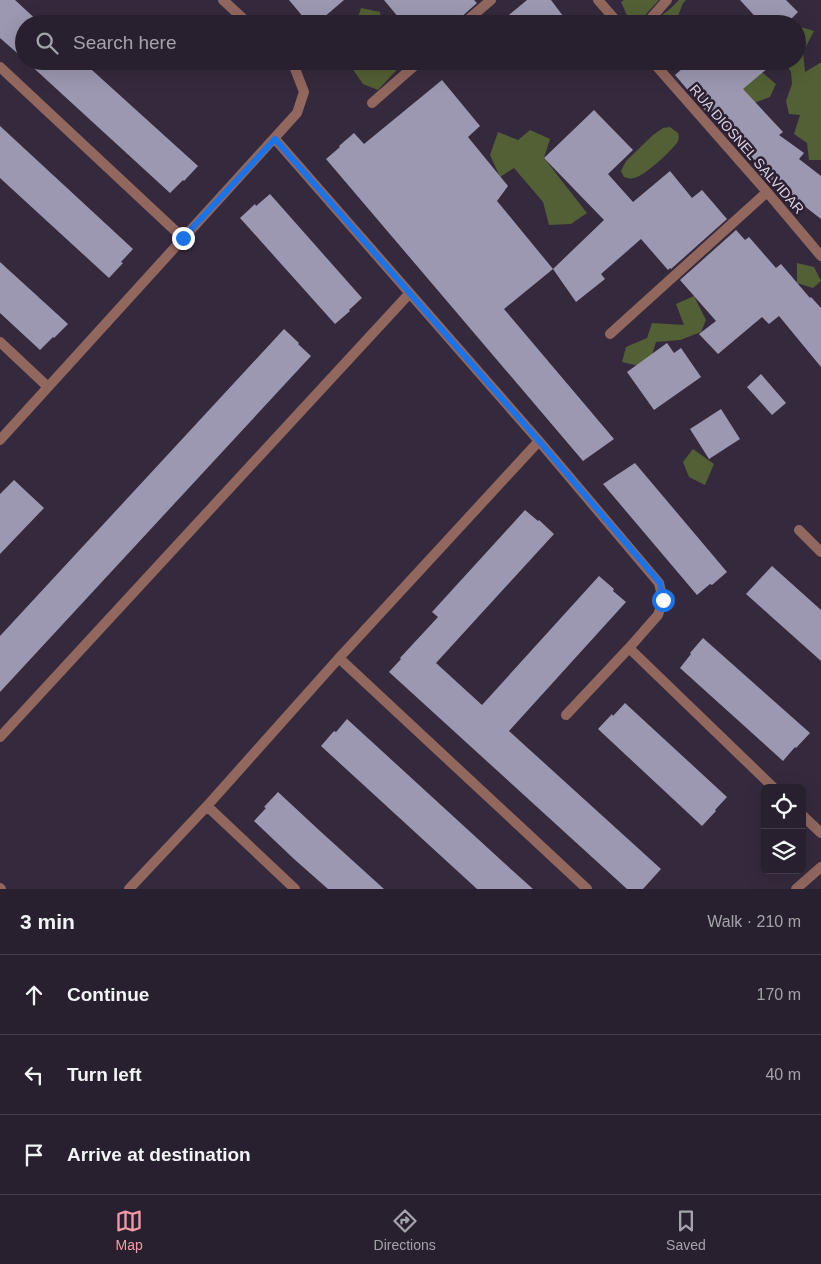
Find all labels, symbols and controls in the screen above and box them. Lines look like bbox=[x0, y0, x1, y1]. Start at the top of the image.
search box bbox=[15, 15, 806, 70]
icon: search bbox=[33, 29, 61, 57]
text: Search here bbox=[73, 32, 177, 53]
street label: RUA DIOSNEL SALVIDAR bbox=[687, 81, 807, 217]
route end bbox=[172, 227, 195, 250]
route start bbox=[652, 589, 675, 612]
map controls bbox=[761, 784, 806, 874]
button: locate bbox=[761, 784, 806, 829]
button: layers bbox=[761, 829, 806, 874]
text: 3 min bbox=[20, 910, 75, 933]
text: Walk · 210 m bbox=[707, 913, 801, 930]
icon: ahead bbox=[20, 981, 48, 1009]
text: Continue bbox=[67, 984, 149, 1005]
text: 170 m bbox=[757, 986, 801, 1003]
icon: left bbox=[20, 1061, 48, 1089]
text: Turn left bbox=[67, 1064, 142, 1085]
text: 40 m bbox=[765, 1066, 801, 1083]
icon: arrive bbox=[20, 1141, 48, 1169]
text: Arrive at destination bbox=[67, 1144, 251, 1165]
tab: Map bbox=[115, 1207, 143, 1253]
tab: Directions bbox=[374, 1207, 436, 1253]
tab: Saved bbox=[666, 1207, 706, 1253]

